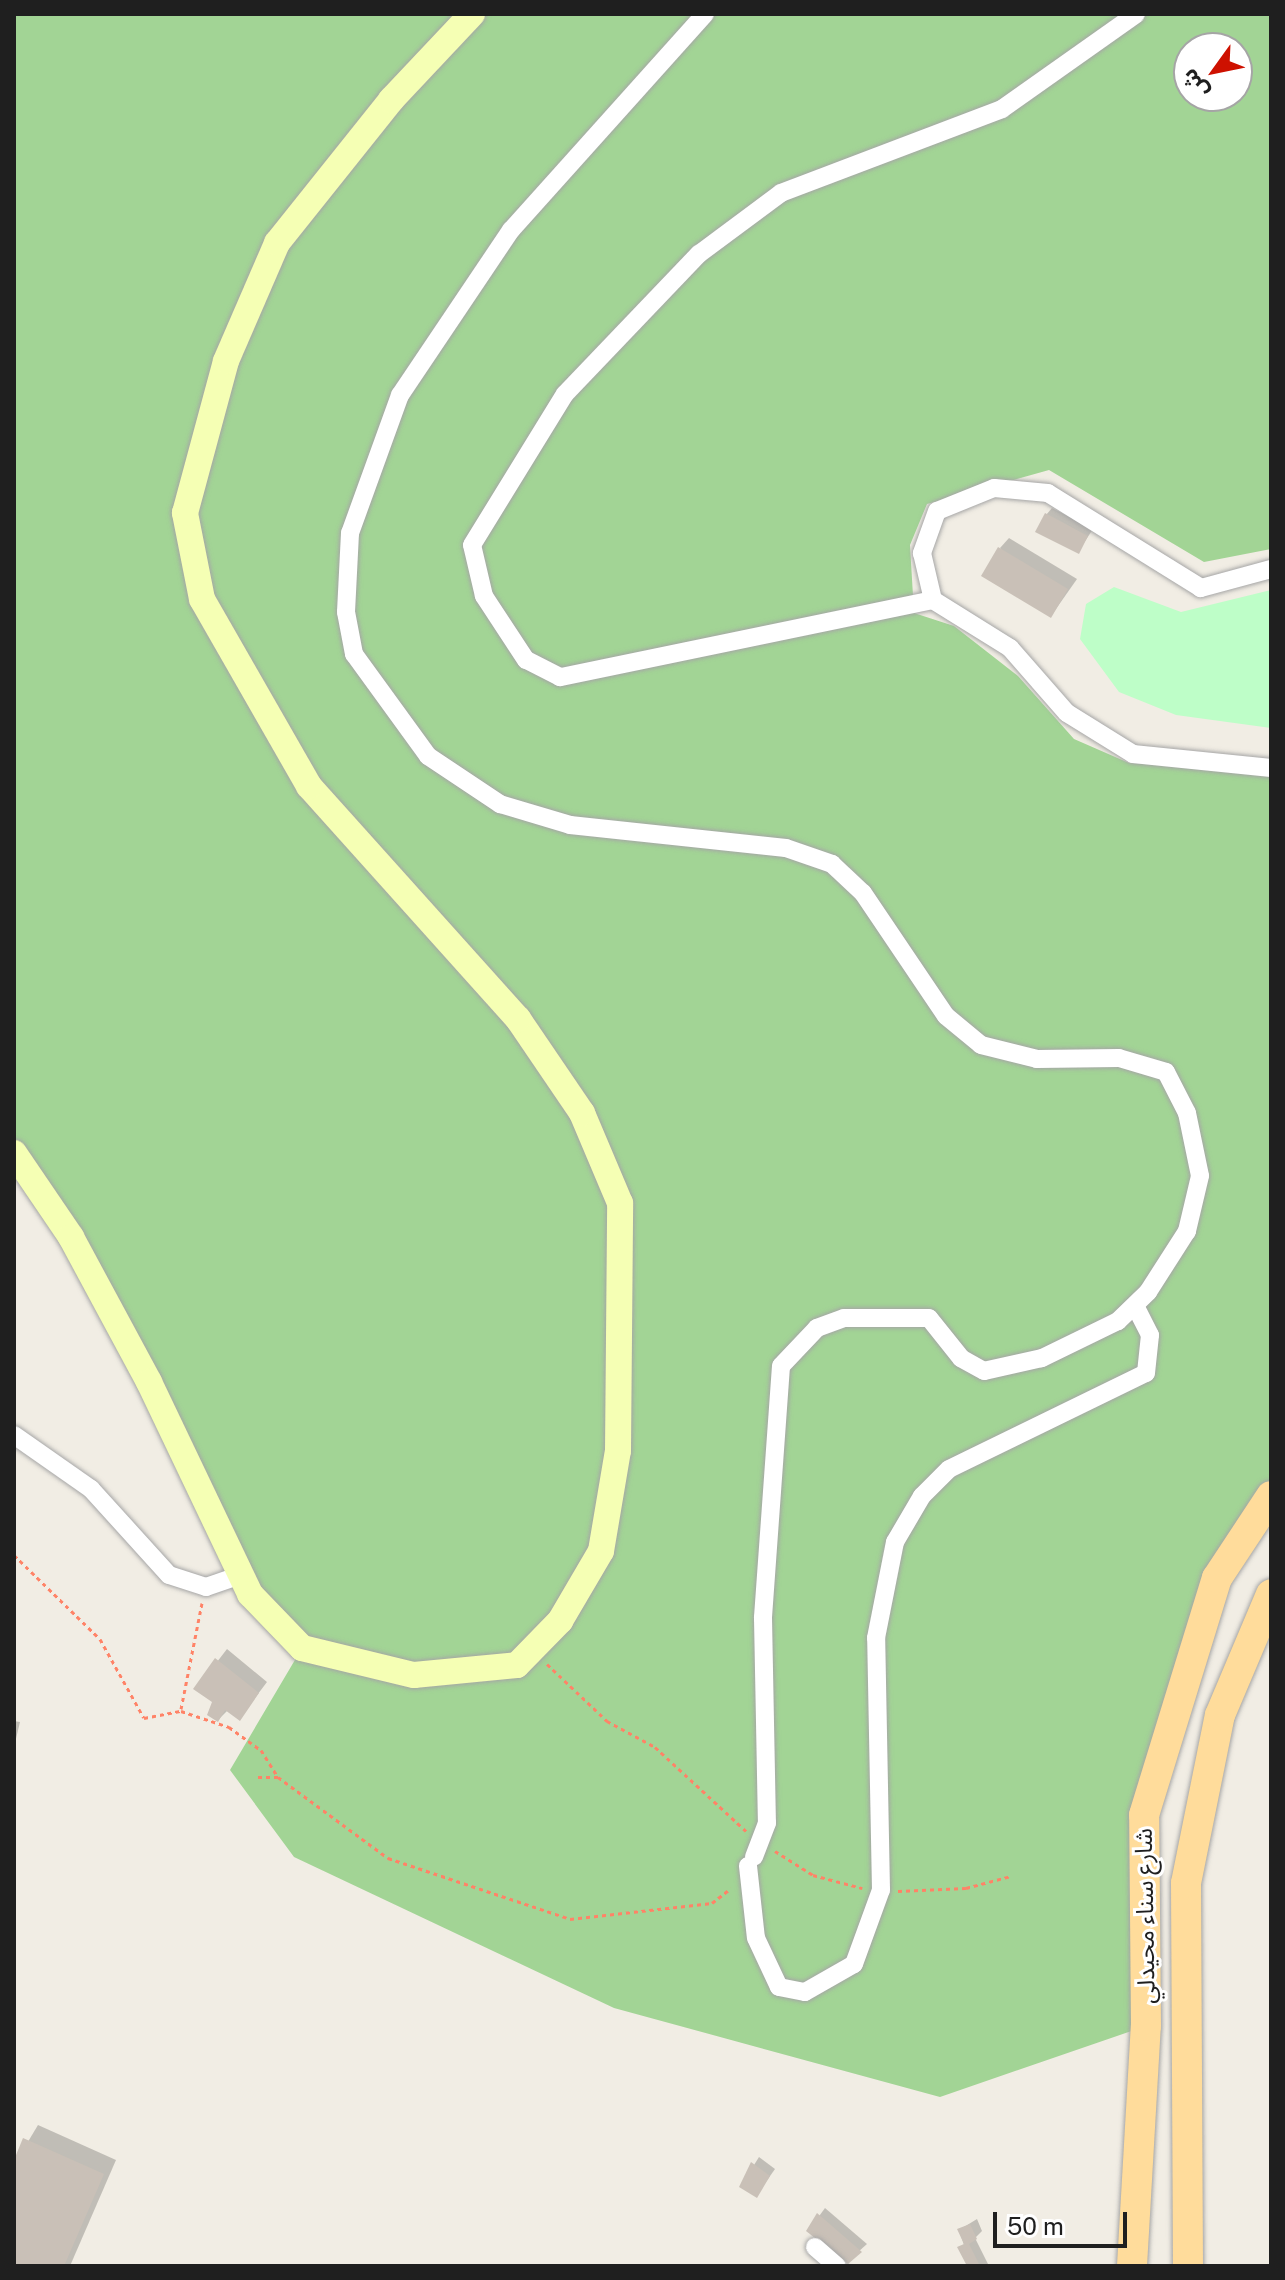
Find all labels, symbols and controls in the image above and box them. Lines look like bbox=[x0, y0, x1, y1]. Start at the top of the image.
north arrow bbox=[1173, 32, 1253, 112]
text: ش bbox=[1175, 64, 1214, 104]
street label: شارع سناء محيدلي bbox=[1129, 1828, 1161, 2004]
scale bar bbox=[997, 2196, 1131, 2246]
text: 50 m bbox=[1007, 2212, 1064, 2240]

